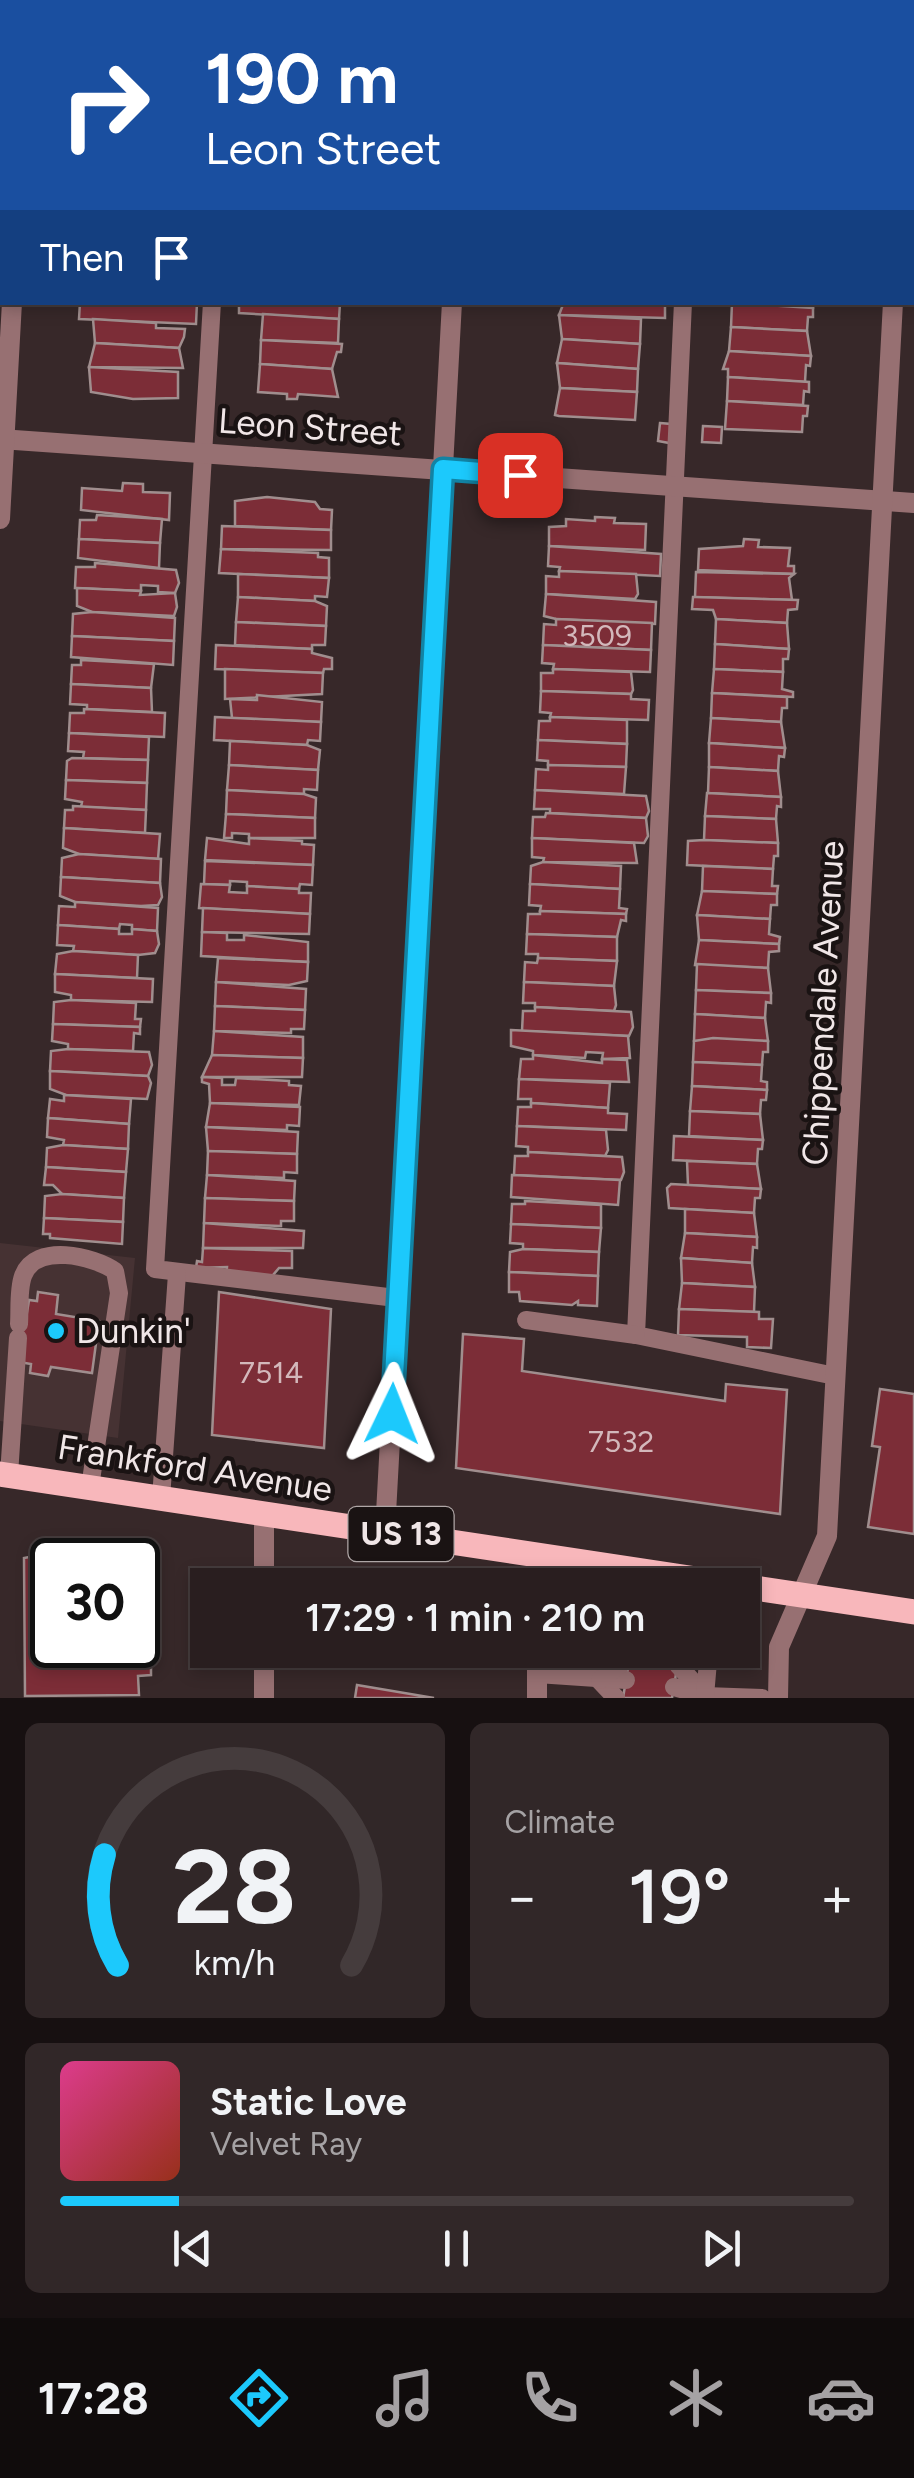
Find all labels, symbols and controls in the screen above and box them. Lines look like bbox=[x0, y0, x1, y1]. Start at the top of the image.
text: 190 m bbox=[205, 36, 398, 121]
icon: right bbox=[40, 40, 170, 170]
text: Leon Street bbox=[205, 121, 441, 175]
icon: arrive bbox=[144, 230, 199, 285]
text: Then bbox=[40, 235, 124, 281]
street label: Leon Street bbox=[217, 400, 403, 454]
pin bbox=[478, 433, 563, 518]
icon: arrive bbox=[493, 448, 548, 503]
house number: 3509 bbox=[562, 617, 632, 654]
street label: Chippendale Avenue bbox=[794, 840, 852, 1166]
place label: Dunkin' bbox=[76, 1310, 191, 1352]
marker: Dunkin' bbox=[45, 1320, 67, 1342]
house number: 7514 bbox=[239, 1354, 303, 1391]
position arrow bbox=[340, 1362, 444, 1466]
house number: 7532 bbox=[588, 1423, 654, 1460]
street label: Frankford Avenue bbox=[55, 1426, 335, 1510]
road number: US 13 bbox=[348, 1507, 454, 1561]
speed limit sign: 30 bbox=[30, 1538, 160, 1668]
text: 17:29 · 1 min · 210 m bbox=[305, 1595, 645, 1641]
text: Climate bbox=[505, 1803, 615, 1841]
text: 28 bbox=[173, 1824, 297, 1949]
text: 19° bbox=[628, 1852, 731, 1942]
text: − bbox=[505, 1864, 539, 1930]
text: + bbox=[820, 1864, 854, 1930]
text: km/h bbox=[194, 1941, 276, 1984]
text: Static Love bbox=[210, 2079, 407, 2125]
text: Velvet Ray bbox=[210, 2125, 362, 2163]
icon: previous bbox=[165, 2221, 220, 2276]
icon: pause bbox=[429, 2221, 484, 2276]
icon: next bbox=[694, 2221, 749, 2276]
icon: directions bbox=[224, 2363, 294, 2433]
icon: music bbox=[370, 2363, 440, 2433]
icon: phone bbox=[515, 2363, 585, 2433]
icon: climate bbox=[661, 2363, 731, 2433]
icon: car bbox=[806, 2363, 876, 2433]
text: 17:28 bbox=[38, 2371, 149, 2425]

